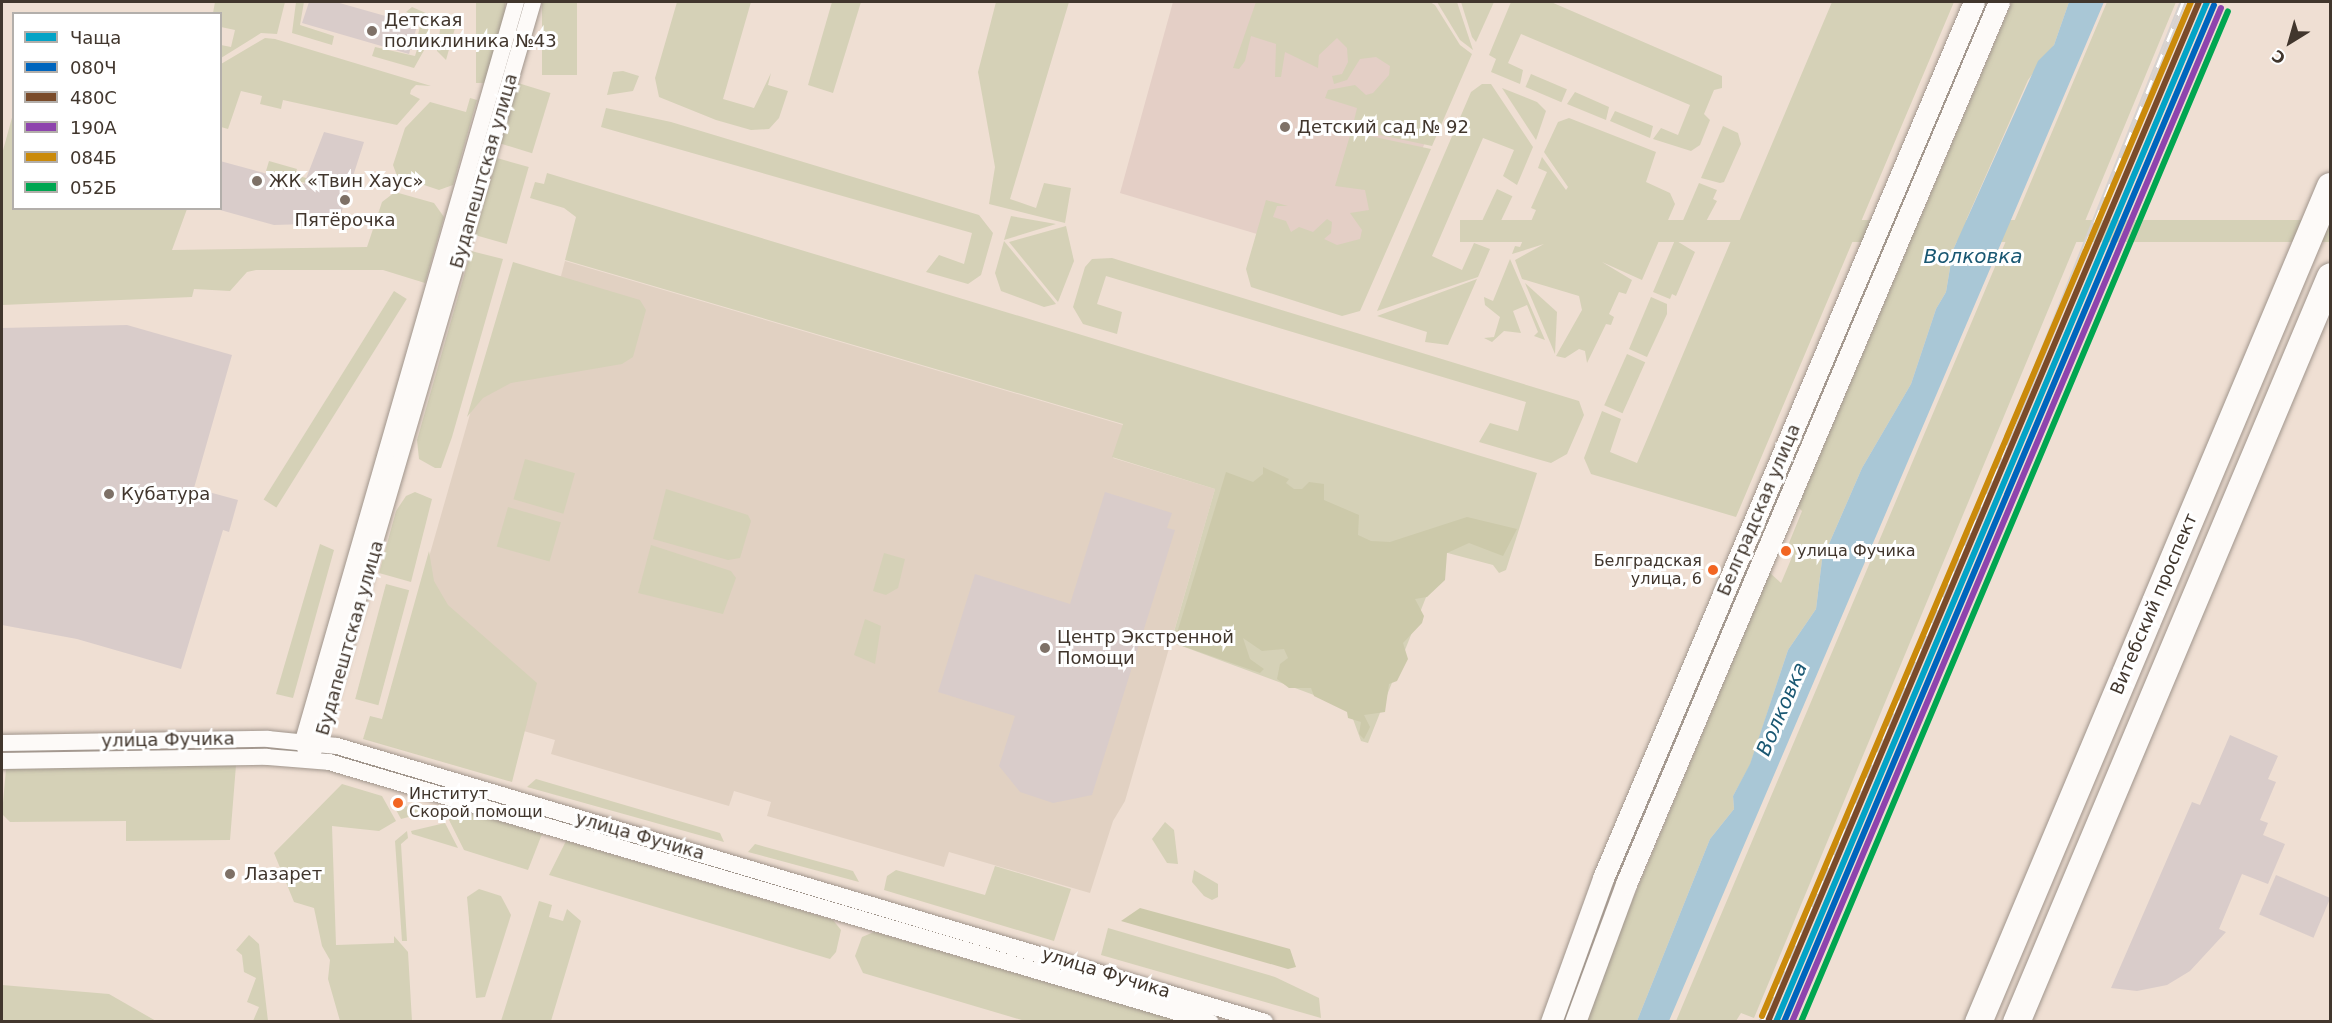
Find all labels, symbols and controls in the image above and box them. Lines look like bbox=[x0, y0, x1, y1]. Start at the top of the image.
place label: Детская поликлиника №43 bbox=[384, 10, 557, 52]
legend bbox=[12, 12, 222, 210]
north arrow bbox=[2260, 12, 2320, 72]
marker: Детская поликлиника №43 bbox=[365, 24, 379, 38]
text: Чаща bbox=[70, 27, 121, 48]
text: С bbox=[2268, 46, 2289, 68]
text: 080Ч bbox=[70, 57, 117, 78]
street label: Будапештская улица bbox=[446, 71, 522, 271]
text: 480С bbox=[70, 87, 117, 108]
place label: Детский сад № 92 bbox=[1297, 116, 1469, 138]
text: 190А bbox=[70, 117, 117, 138]
marker: Детский сад № 92 bbox=[1278, 120, 1292, 134]
text: 084Б bbox=[70, 147, 117, 168]
place label: ЖК «Твин Хаус» bbox=[269, 170, 424, 192]
marker: ЖК «Твин Хаус» bbox=[250, 174, 264, 188]
text: 052Б bbox=[70, 177, 117, 198]
marker: Пятёрочка bbox=[338, 193, 352, 207]
place label: Пятёрочка bbox=[295, 209, 395, 231]
water label: Волковка bbox=[1923, 244, 2023, 268]
street label: Белградская улица bbox=[1713, 421, 1805, 599]
place label: Кубатура bbox=[121, 483, 210, 505]
marker: Кубатура bbox=[102, 487, 116, 501]
street label: Витебский проспект bbox=[2106, 510, 2202, 698]
street label: Будапештская улица bbox=[312, 538, 388, 738]
place label: улица Фучика bbox=[1797, 541, 1915, 561]
marker: улица Фучика bbox=[1780, 545, 1792, 557]
place label: Белградская улица, 6 bbox=[1594, 551, 1702, 589]
marker: Белградская улица, 6 bbox=[1707, 564, 1719, 576]
place label: Центр Экстренной Помощи bbox=[1057, 627, 1234, 670]
marker: Центр Экстренной Помощи bbox=[1038, 641, 1052, 655]
water label: Волковка bbox=[1752, 659, 1812, 759]
street label: улица Фучика bbox=[101, 728, 235, 752]
place label: Институт Скорой помощи bbox=[409, 784, 543, 822]
marker: Институт Скорой помощи bbox=[392, 797, 404, 809]
street label: улица Фучика bbox=[573, 807, 707, 865]
place label: Лазарет bbox=[244, 863, 322, 885]
marker: Лазарет bbox=[221, 865, 239, 883]
street label: улица Фучика bbox=[1039, 943, 1173, 1003]

